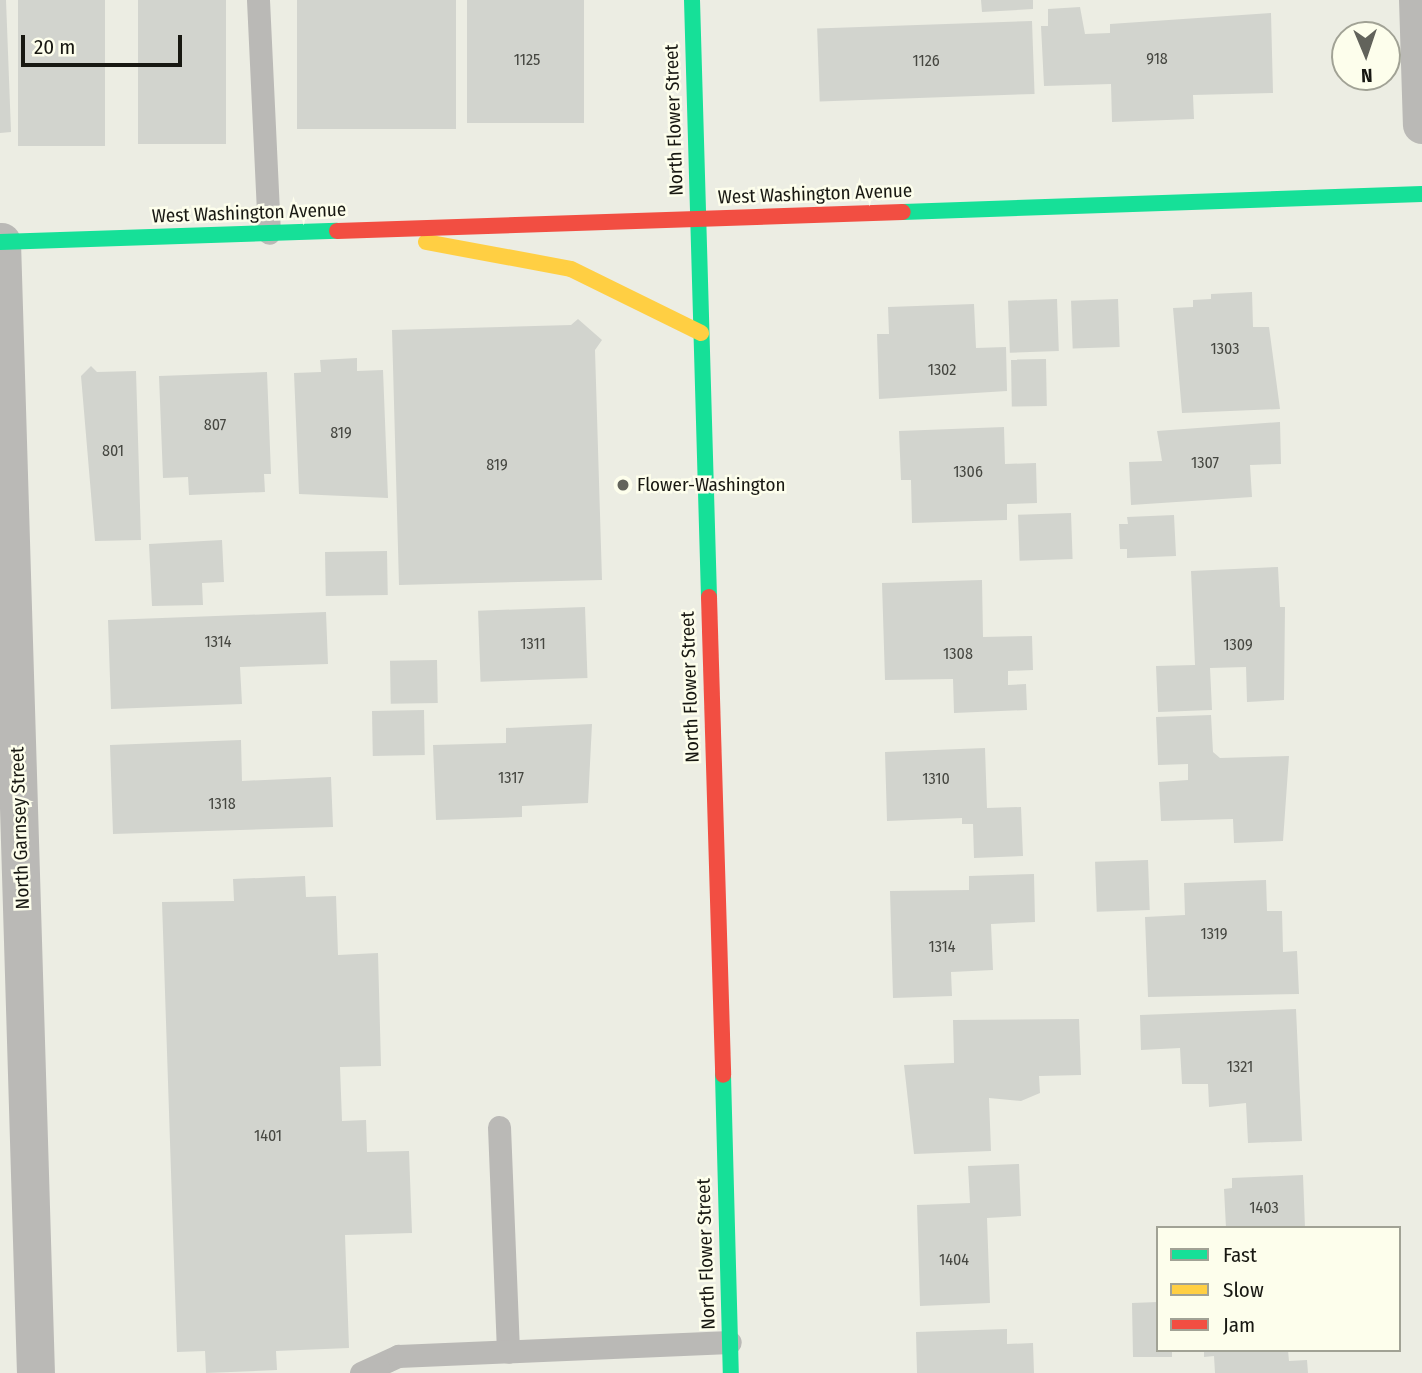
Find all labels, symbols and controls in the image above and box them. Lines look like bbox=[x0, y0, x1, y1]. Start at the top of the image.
scale bar bbox=[24, 21, 186, 65]
north arrow bbox=[1331, 21, 1401, 91]
text: 20 m bbox=[34, 34, 75, 60]
street label: North Flower Street bbox=[660, 44, 688, 196]
house number: 918 bbox=[1146, 49, 1168, 69]
house number: 1125 bbox=[514, 50, 540, 70]
house number: 1126 bbox=[912, 51, 940, 71]
text: N bbox=[1361, 64, 1373, 87]
street label: West Washington Avenue bbox=[717, 179, 913, 209]
street label: West Washington Avenue bbox=[151, 198, 347, 228]
house number: 1303 bbox=[1211, 339, 1239, 359]
house number: 1302 bbox=[928, 360, 956, 380]
house number: 807 bbox=[204, 415, 226, 435]
house number: 819 bbox=[330, 423, 352, 443]
house number: 801 bbox=[102, 441, 124, 461]
house number: 1307 bbox=[1191, 453, 1219, 473]
house number: 819 bbox=[486, 455, 508, 475]
house number: 1306 bbox=[953, 462, 983, 482]
place label: Flower-Washington bbox=[637, 474, 786, 496]
marker: Flower-Washington bbox=[615, 477, 631, 493]
street label: North Flower Street bbox=[676, 611, 704, 763]
house number: 1314 bbox=[204, 632, 232, 652]
house number: 1311 bbox=[520, 634, 546, 654]
house number: 1309 bbox=[1223, 635, 1253, 655]
house number: 1308 bbox=[943, 644, 973, 664]
street label: North Garnsey Street bbox=[6, 746, 34, 910]
house number: 1317 bbox=[498, 768, 524, 788]
house number: 1310 bbox=[922, 769, 950, 789]
house number: 1318 bbox=[208, 794, 236, 814]
house number: 1319 bbox=[1200, 924, 1228, 944]
house number: 1314 bbox=[928, 937, 956, 957]
house number: 1321 bbox=[1227, 1057, 1253, 1077]
house number: 1401 bbox=[254, 1126, 282, 1146]
street label: North Flower Street bbox=[692, 1178, 720, 1330]
house number: 1403 bbox=[1249, 1198, 1279, 1218]
legend bbox=[1156, 1226, 1401, 1352]
text: Fast bbox=[1223, 1242, 1257, 1268]
house number: 1404 bbox=[939, 1250, 969, 1270]
text: Slow bbox=[1223, 1277, 1264, 1303]
text: Jam bbox=[1223, 1312, 1255, 1338]

